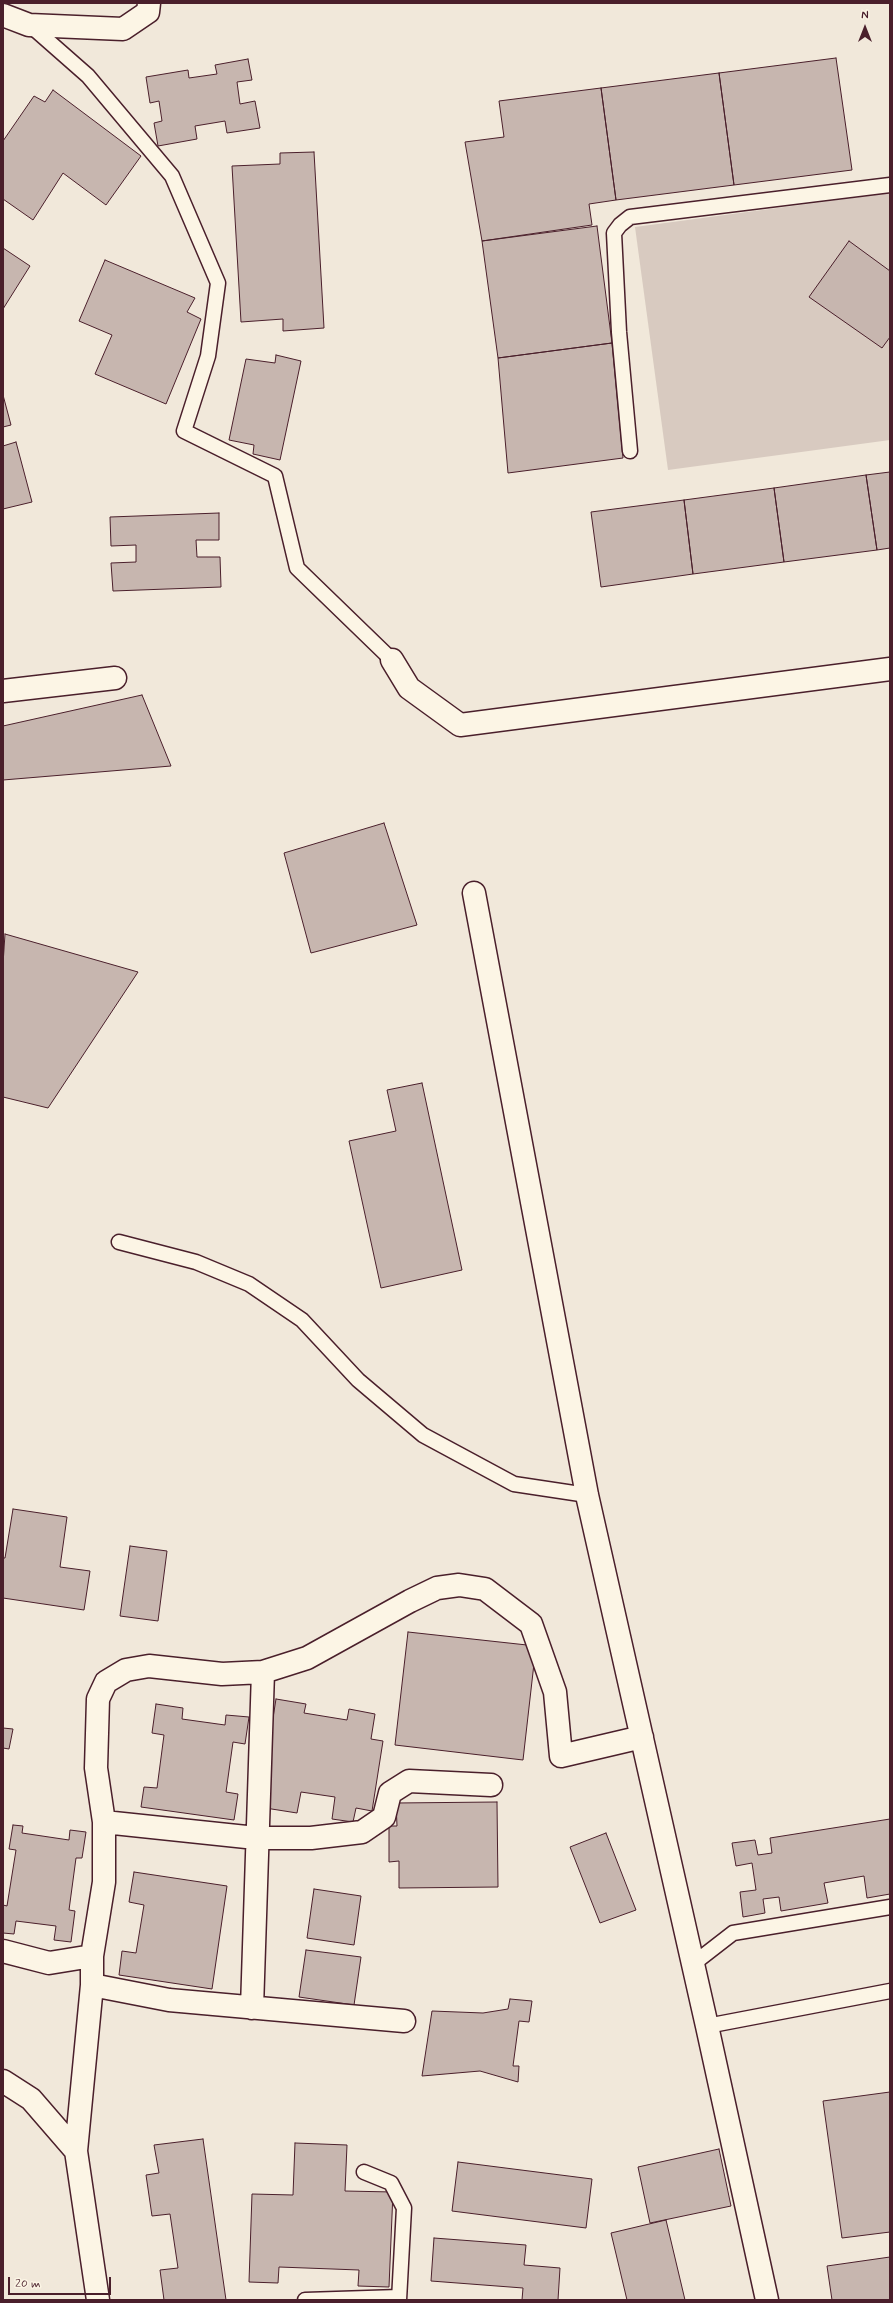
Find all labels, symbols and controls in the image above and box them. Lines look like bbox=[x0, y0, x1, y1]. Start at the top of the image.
north arrow bbox=[845, 8, 885, 48]
text: N bbox=[861, 9, 869, 23]
scale bar bbox=[10, 2269, 113, 2295]
text: 20 m bbox=[15, 2276, 41, 2292]

